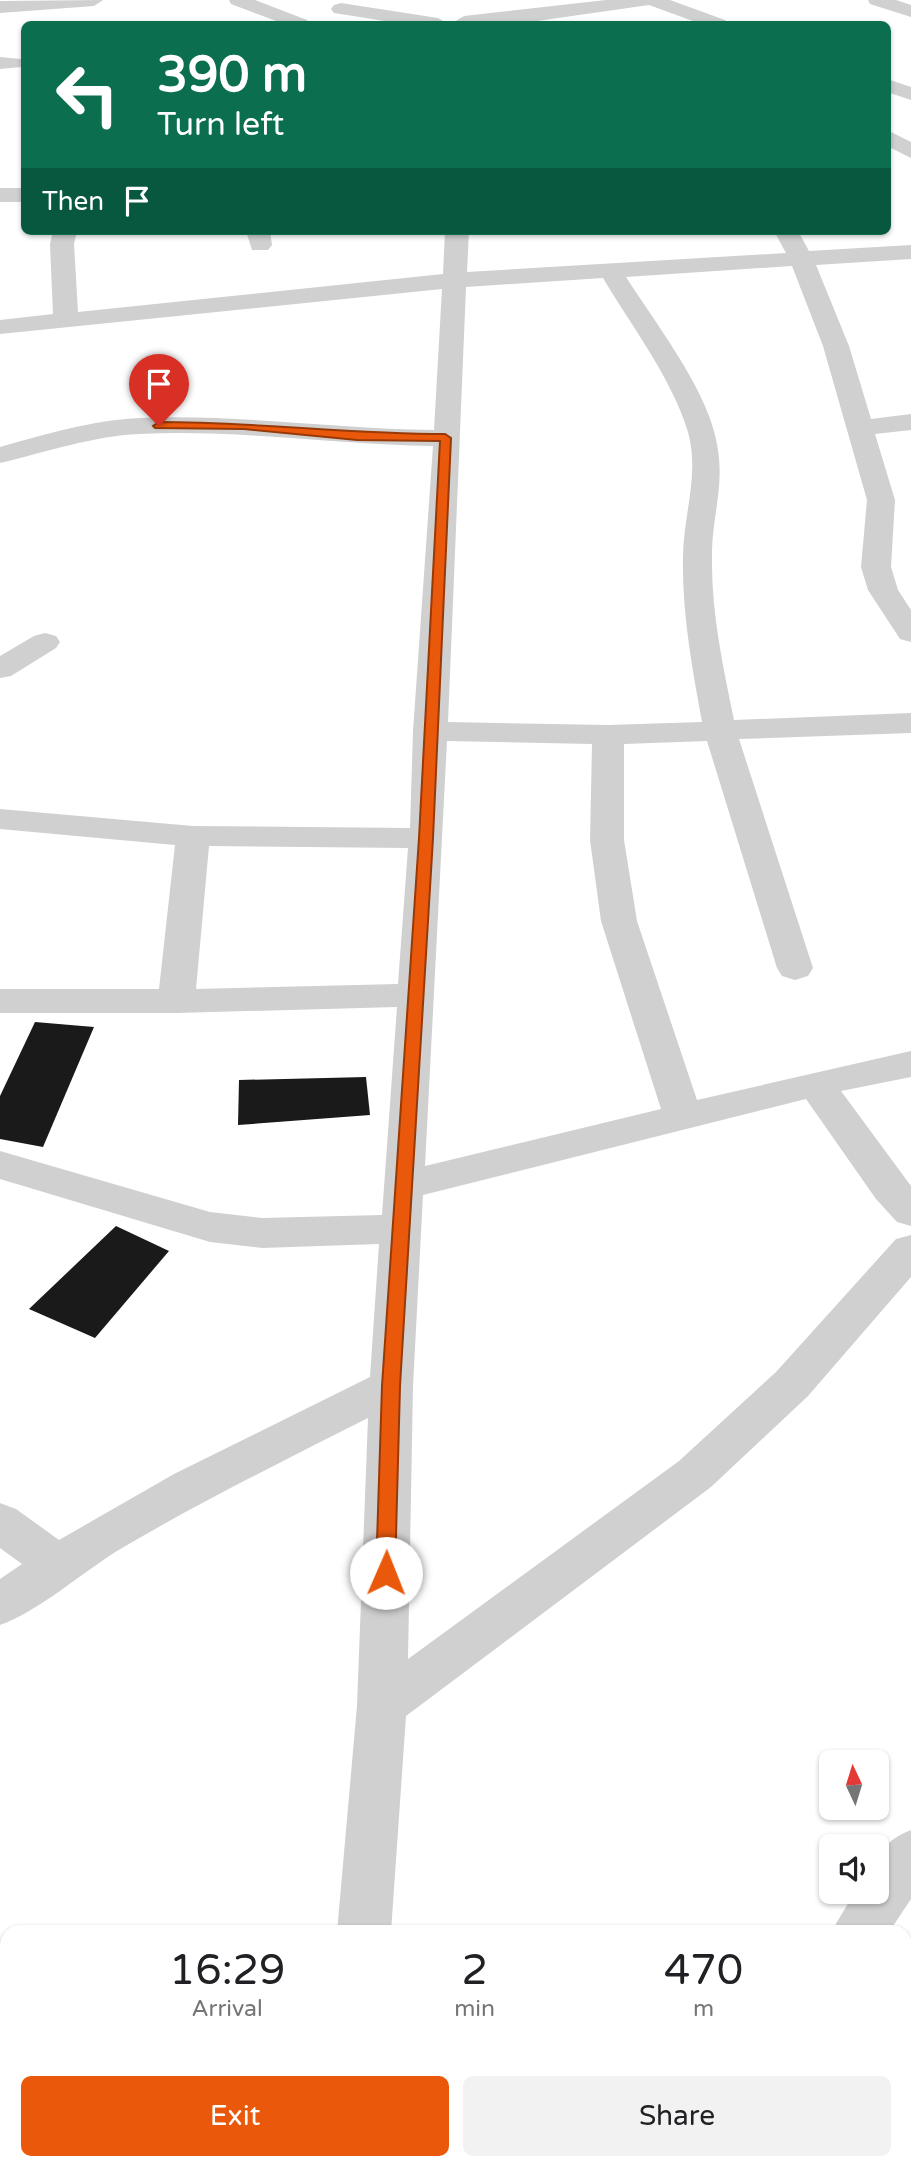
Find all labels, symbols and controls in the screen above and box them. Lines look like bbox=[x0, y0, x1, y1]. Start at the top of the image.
text: 390 m bbox=[157, 46, 307, 105]
icon: left bbox=[42, 49, 133, 140]
text: Turn left bbox=[157, 106, 284, 144]
icon: arrive bbox=[118, 182, 156, 220]
text: Then bbox=[42, 186, 104, 217]
pin bbox=[129, 354, 189, 426]
icon: arrive bbox=[140, 365, 178, 403]
position arrow bbox=[349, 1536, 423, 1610]
north arrow bbox=[819, 1750, 889, 1820]
map controls bbox=[819, 1750, 889, 1904]
button: sound bbox=[819, 1834, 889, 1904]
text: 16:29 bbox=[169, 1945, 285, 1996]
text: 2 bbox=[461, 1945, 488, 1996]
text: 470 bbox=[664, 1945, 743, 1996]
text: Arrival bbox=[192, 1995, 263, 2023]
text: min bbox=[454, 1995, 495, 2023]
text: m bbox=[693, 1995, 714, 2023]
button: Exit bbox=[21, 2076, 449, 2156]
button: Share bbox=[463, 2076, 891, 2156]

